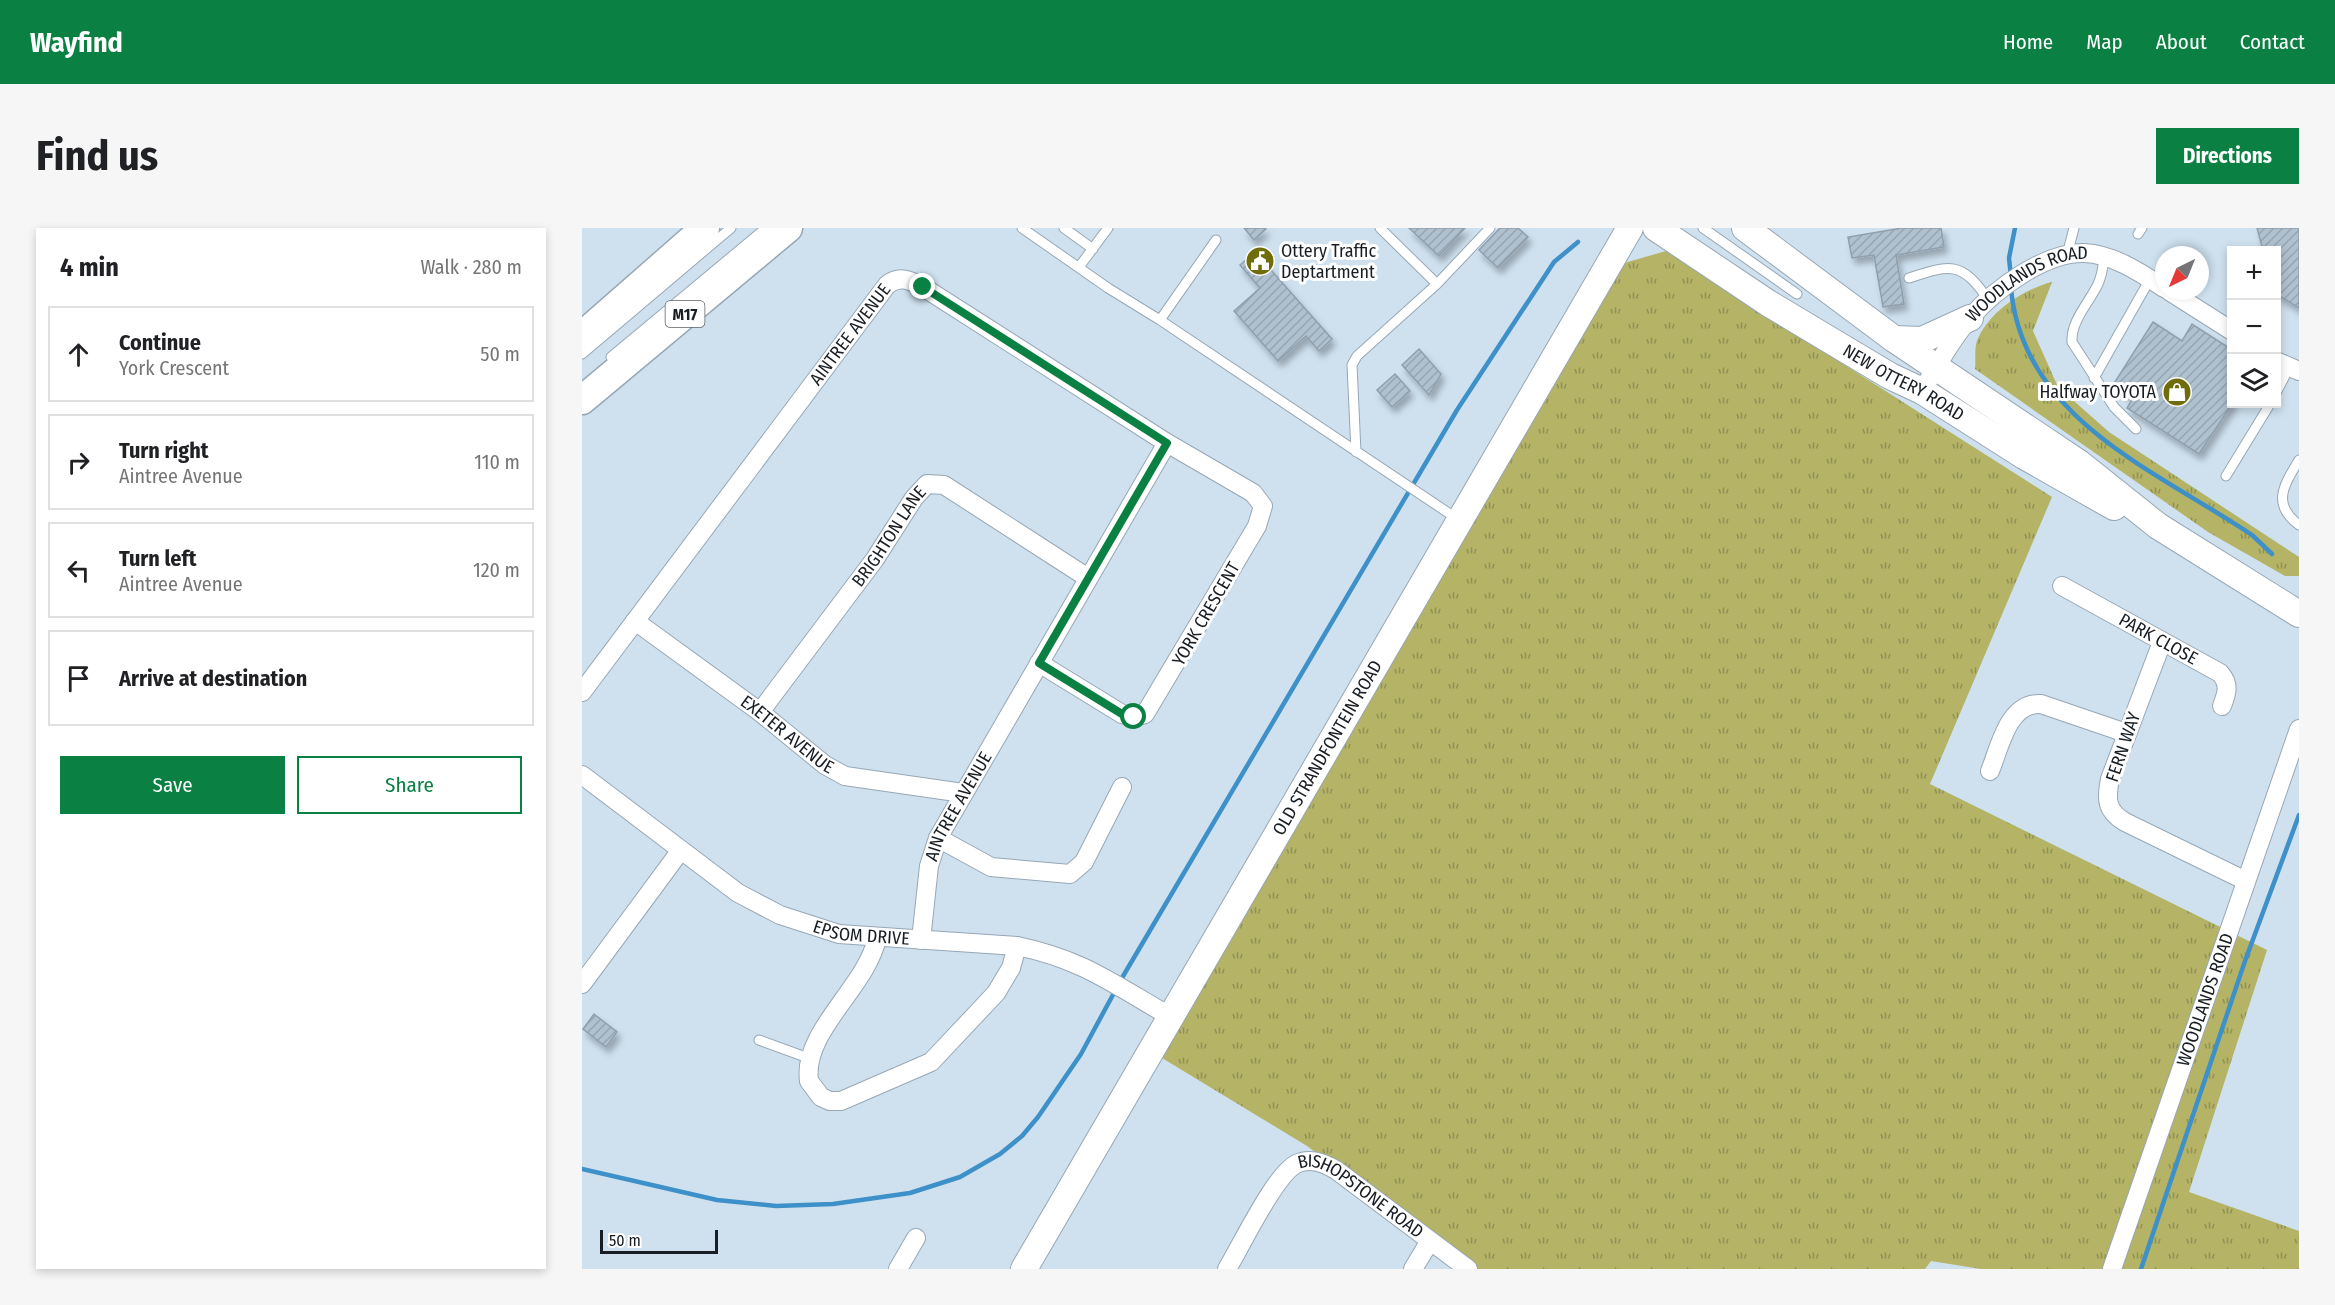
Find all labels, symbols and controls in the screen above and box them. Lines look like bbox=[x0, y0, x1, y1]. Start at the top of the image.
text: Wayfind bbox=[30, 26, 123, 59]
text: Home bbox=[2003, 29, 2053, 55]
text: Map bbox=[2086, 29, 2123, 55]
text: About bbox=[2156, 29, 2207, 55]
text: Contact bbox=[2240, 29, 2305, 55]
button: Directions bbox=[2156, 128, 2299, 184]
text: Find us bbox=[36, 131, 158, 181]
place label: Ottery Traffic Deptartment bbox=[1281, 240, 1376, 283]
street label: WOODLANDS ROAD bbox=[1961, 242, 2088, 326]
public building icon: Ottery Traffic Deptartment bbox=[1244, 245, 1276, 277]
north arrow bbox=[2155, 246, 2209, 300]
map controls bbox=[2227, 246, 2281, 408]
button: + bbox=[2227, 246, 2281, 300]
text: 4 min bbox=[60, 252, 119, 283]
text: Walk · 280 m bbox=[420, 255, 522, 279]
route end bbox=[909, 273, 935, 299]
street label: AINTREE AVENUE bbox=[805, 279, 895, 389]
button: − bbox=[2227, 300, 2281, 354]
road number: M17 bbox=[666, 301, 704, 327]
text: Continue bbox=[119, 329, 201, 356]
icon: ahead bbox=[62, 338, 95, 371]
street label: NEW OTTERY ROAD bbox=[1839, 339, 1968, 426]
text: 50 m bbox=[480, 342, 520, 366]
button: layers bbox=[2227, 354, 2281, 408]
text: York Crescent bbox=[119, 356, 229, 380]
shop icon: Halfway TOYOTA bbox=[2161, 376, 2193, 408]
place label: Halfway TOYOTA bbox=[2039, 381, 2157, 403]
text: Turn right bbox=[119, 437, 208, 464]
icon: right bbox=[62, 446, 95, 479]
text: 110 m bbox=[474, 450, 520, 474]
text: Aintree Avenue bbox=[119, 464, 243, 488]
street label: BRIGHTON LANE bbox=[847, 481, 931, 591]
text: Turn left bbox=[119, 545, 197, 572]
icon: left bbox=[62, 554, 95, 587]
text: 120 m bbox=[473, 558, 520, 582]
street label: YORK CRESCENT bbox=[1167, 558, 1245, 670]
text: Aintree Avenue bbox=[119, 572, 243, 596]
street label: PARK CLOSE bbox=[2115, 609, 2202, 670]
street label: OLD STRANDFONTEIN ROAD bbox=[1268, 656, 1387, 839]
icon: arrive bbox=[62, 662, 95, 695]
text: Arrive at destination bbox=[119, 665, 307, 692]
street label: EXETER AVENUE bbox=[736, 691, 837, 779]
route start bbox=[1120, 703, 1146, 729]
street label: FERN WAY bbox=[2101, 709, 2145, 785]
street label: AINTREE AVENUE bbox=[920, 748, 997, 864]
button: Save bbox=[60, 756, 285, 814]
button: Share bbox=[297, 756, 522, 814]
street label: EPSOM DRIVE bbox=[810, 915, 910, 950]
street label: WOODLANDS ROAD bbox=[2172, 930, 2238, 1069]
street label: BISHOPSTONE ROAD bbox=[1295, 1150, 1428, 1243]
scale bar bbox=[600, 1227, 718, 1254]
text: 50 m bbox=[609, 1231, 641, 1250]

